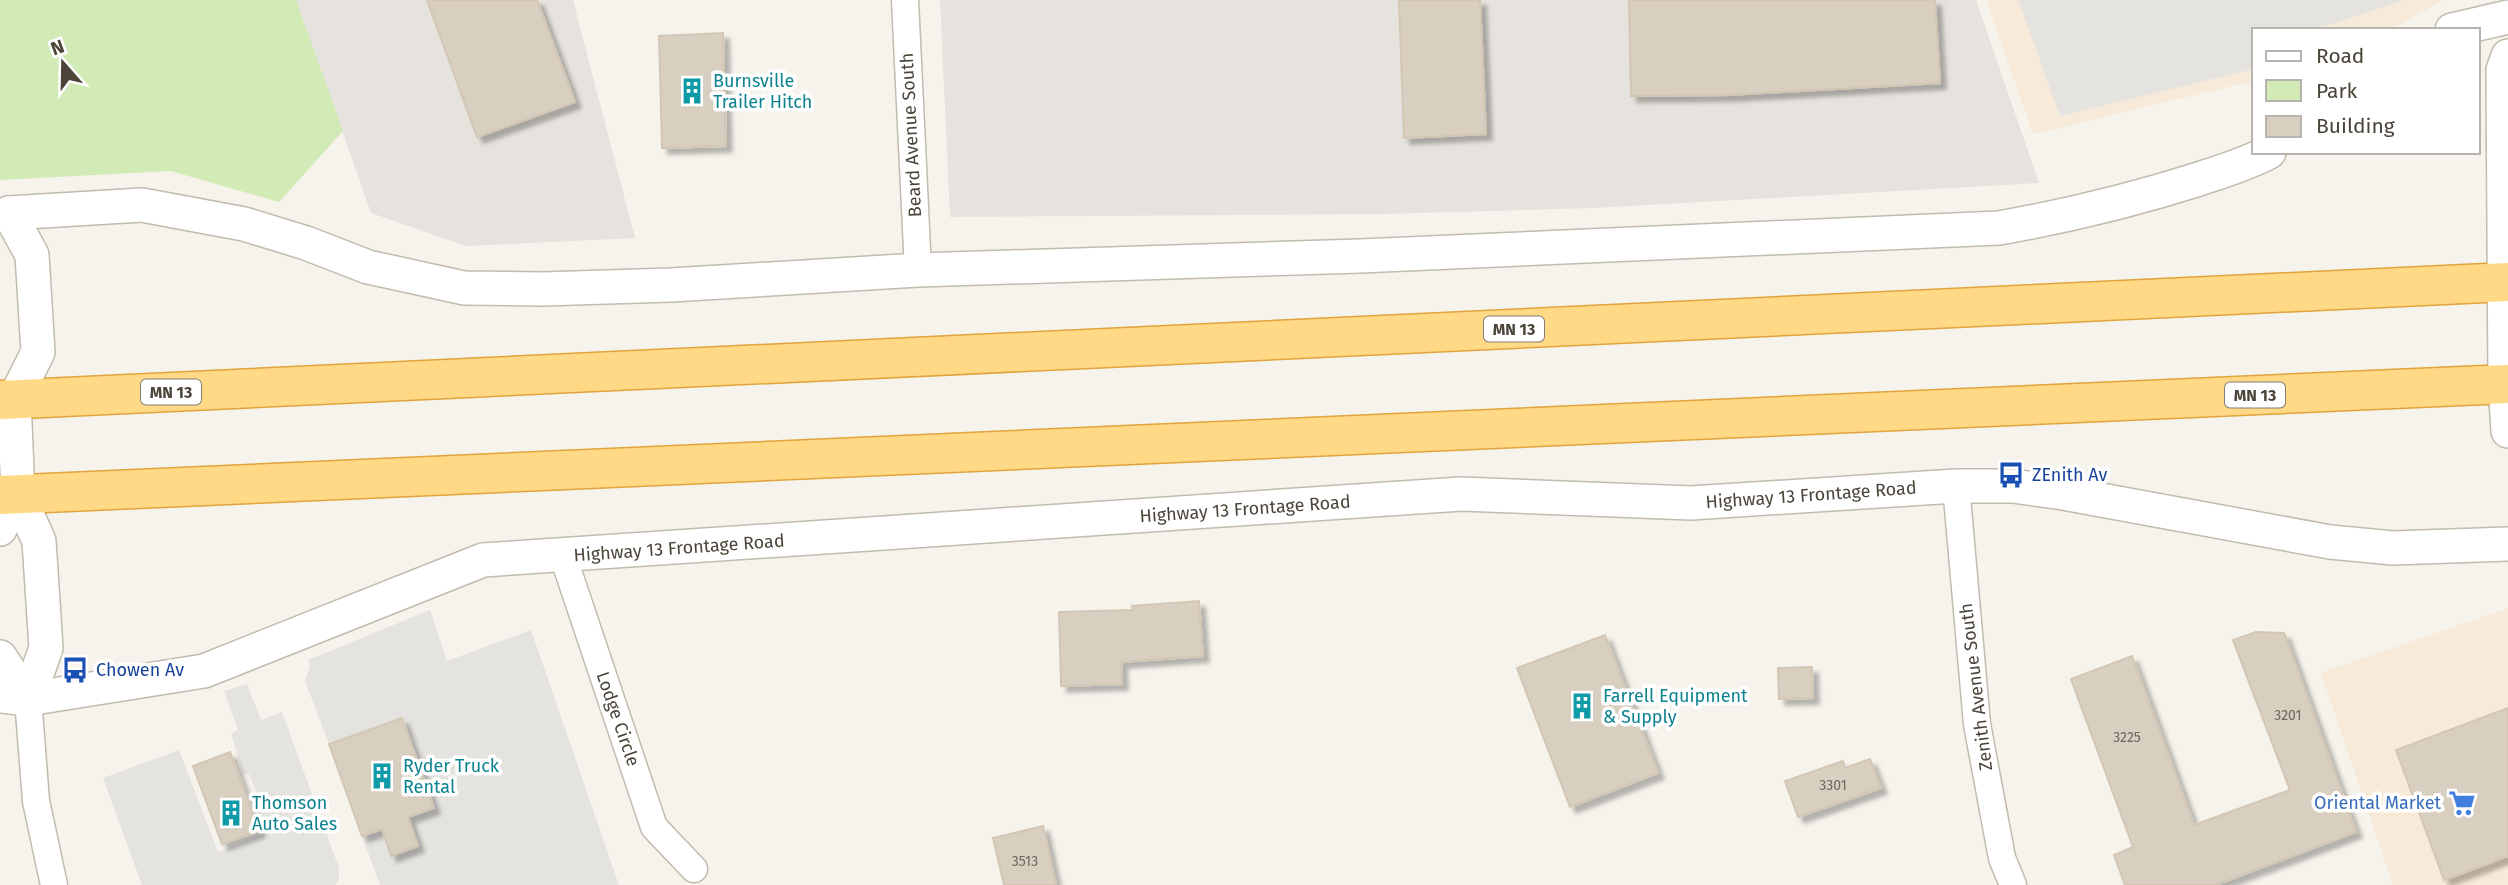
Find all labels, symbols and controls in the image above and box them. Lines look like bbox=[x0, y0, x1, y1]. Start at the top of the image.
north arrow bbox=[28, 28, 98, 98]
legend bbox=[2252, 28, 2480, 154]
text: N bbox=[47, 35, 67, 60]
text: Road bbox=[2316, 43, 2364, 69]
street label: Beard Avenue South bbox=[896, 52, 926, 218]
place label: Burnsville Trailer Hitch bbox=[713, 70, 812, 113]
building icon: Burnsville Trailer Hitch bbox=[677, 76, 707, 106]
text: Park bbox=[2316, 78, 2358, 104]
text: Building bbox=[2316, 113, 2395, 139]
road number: MN 13 bbox=[1484, 316, 1544, 342]
road number: MN 13 bbox=[141, 380, 201, 404]
road number: MN 13 bbox=[2225, 382, 2285, 408]
bus stop icon: ZEnith Av bbox=[1996, 460, 2026, 490]
place label: ZEnith Av bbox=[2032, 464, 2108, 486]
street label: Highway 13 Frontage Road bbox=[1705, 477, 1917, 513]
street label: Highway 13 Frontage Road bbox=[1139, 491, 1351, 527]
street label: Highway 13 Frontage Road bbox=[573, 530, 785, 566]
street label: Zenith Avenue South bbox=[1955, 602, 1997, 772]
bus stop icon: Chowen Av bbox=[60, 655, 90, 685]
place label: Chowen Av bbox=[96, 659, 184, 681]
street label: Lodge Circle bbox=[592, 669, 644, 769]
place label: Farrell Equipment & Supply bbox=[1603, 685, 1748, 728]
building icon: Farrell Equipment & Supply bbox=[1567, 691, 1597, 721]
house number: 3201 bbox=[2274, 707, 2302, 724]
house number: 3225 bbox=[2113, 729, 2141, 746]
place label: Ryder Truck Rental bbox=[403, 755, 500, 798]
building icon: Ryder Truck Rental bbox=[367, 761, 397, 791]
house number: 3301 bbox=[1819, 777, 1847, 794]
supermarket icon: Oriental Market bbox=[2447, 788, 2477, 818]
place label: Thomson Auto Sales bbox=[252, 792, 337, 835]
place label: Oriental Market bbox=[2314, 792, 2441, 814]
building icon: Thomson Auto Sales bbox=[216, 798, 246, 828]
house number: 3513 bbox=[1012, 853, 1038, 870]

